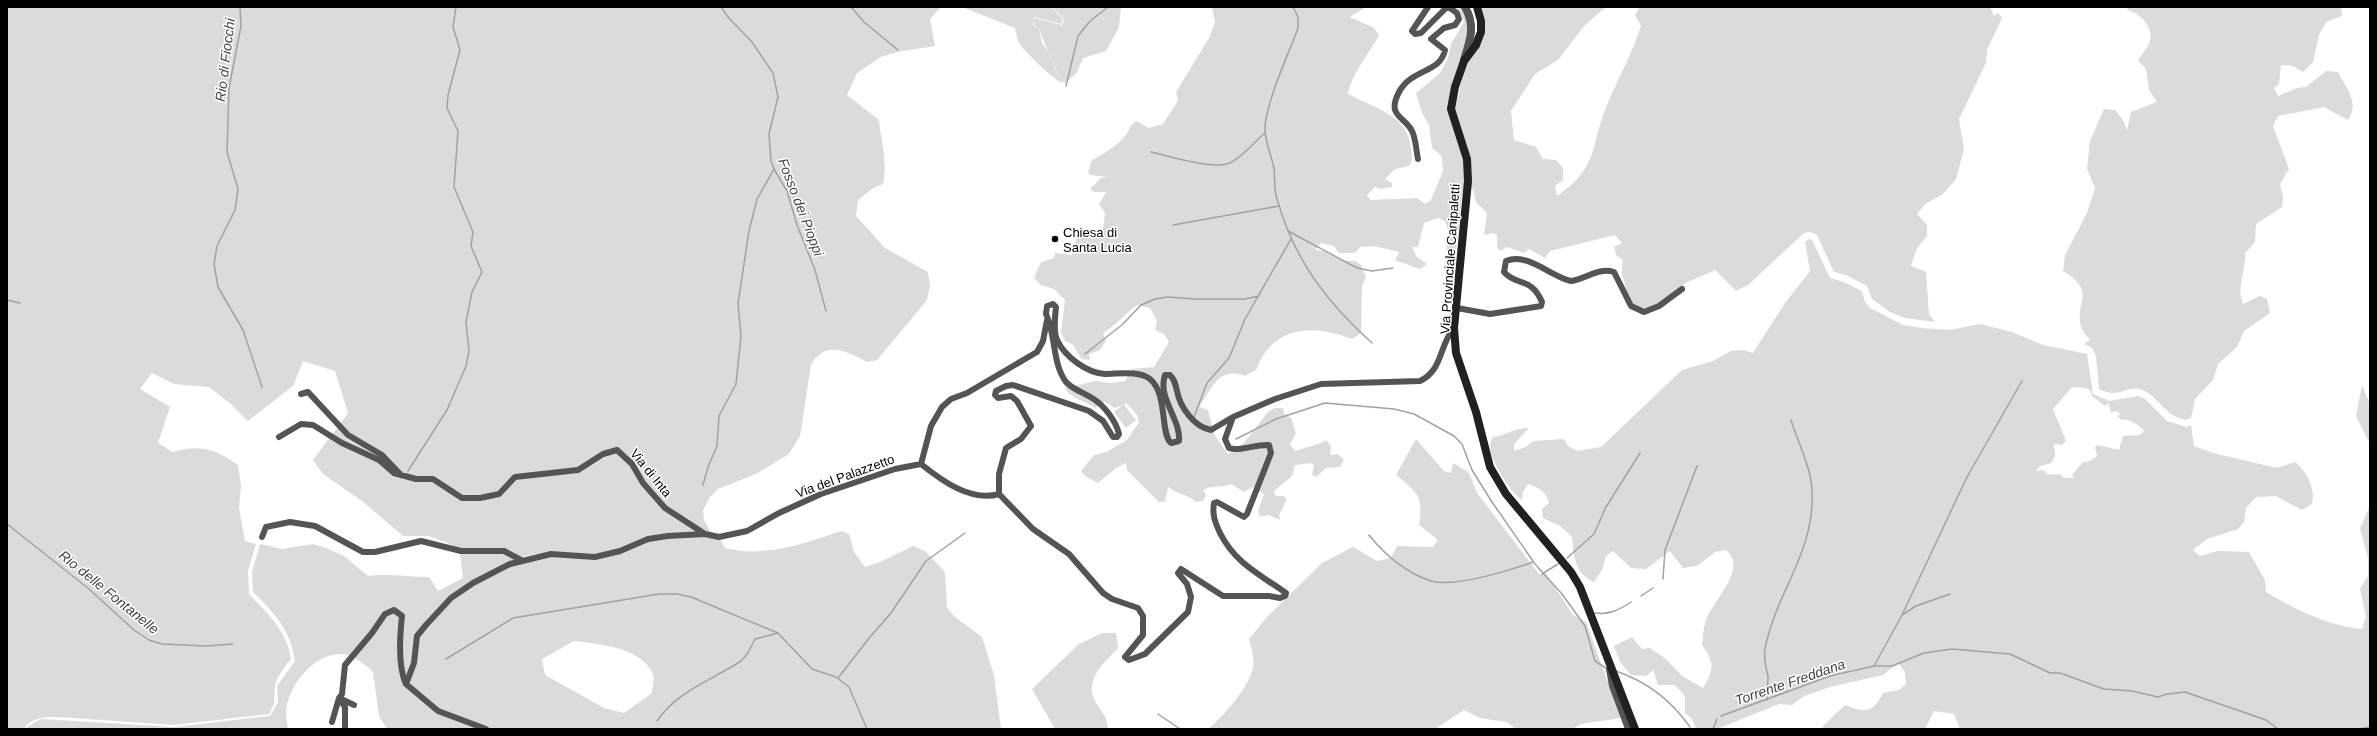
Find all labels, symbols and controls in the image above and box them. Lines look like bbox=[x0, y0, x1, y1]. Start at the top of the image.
water label: Rio di Fiocchi bbox=[212, 16, 238, 103]
water label: Fosso dei Pioppi bbox=[775, 156, 827, 259]
street label: Via Provinciale Canipaletti bbox=[1437, 183, 1463, 335]
place label: Chiesa di Santa Lucia bbox=[1063, 225, 1132, 255]
marker: Chiesa di Santa Lucia bbox=[1050, 234, 1060, 244]
street label: Via di Inta bbox=[627, 446, 675, 501]
street label: Via del Palazzetto bbox=[794, 451, 896, 501]
water label: Rio delle Fontanelle bbox=[56, 547, 162, 637]
water label: Torrente Freddana bbox=[1733, 656, 1847, 708]

